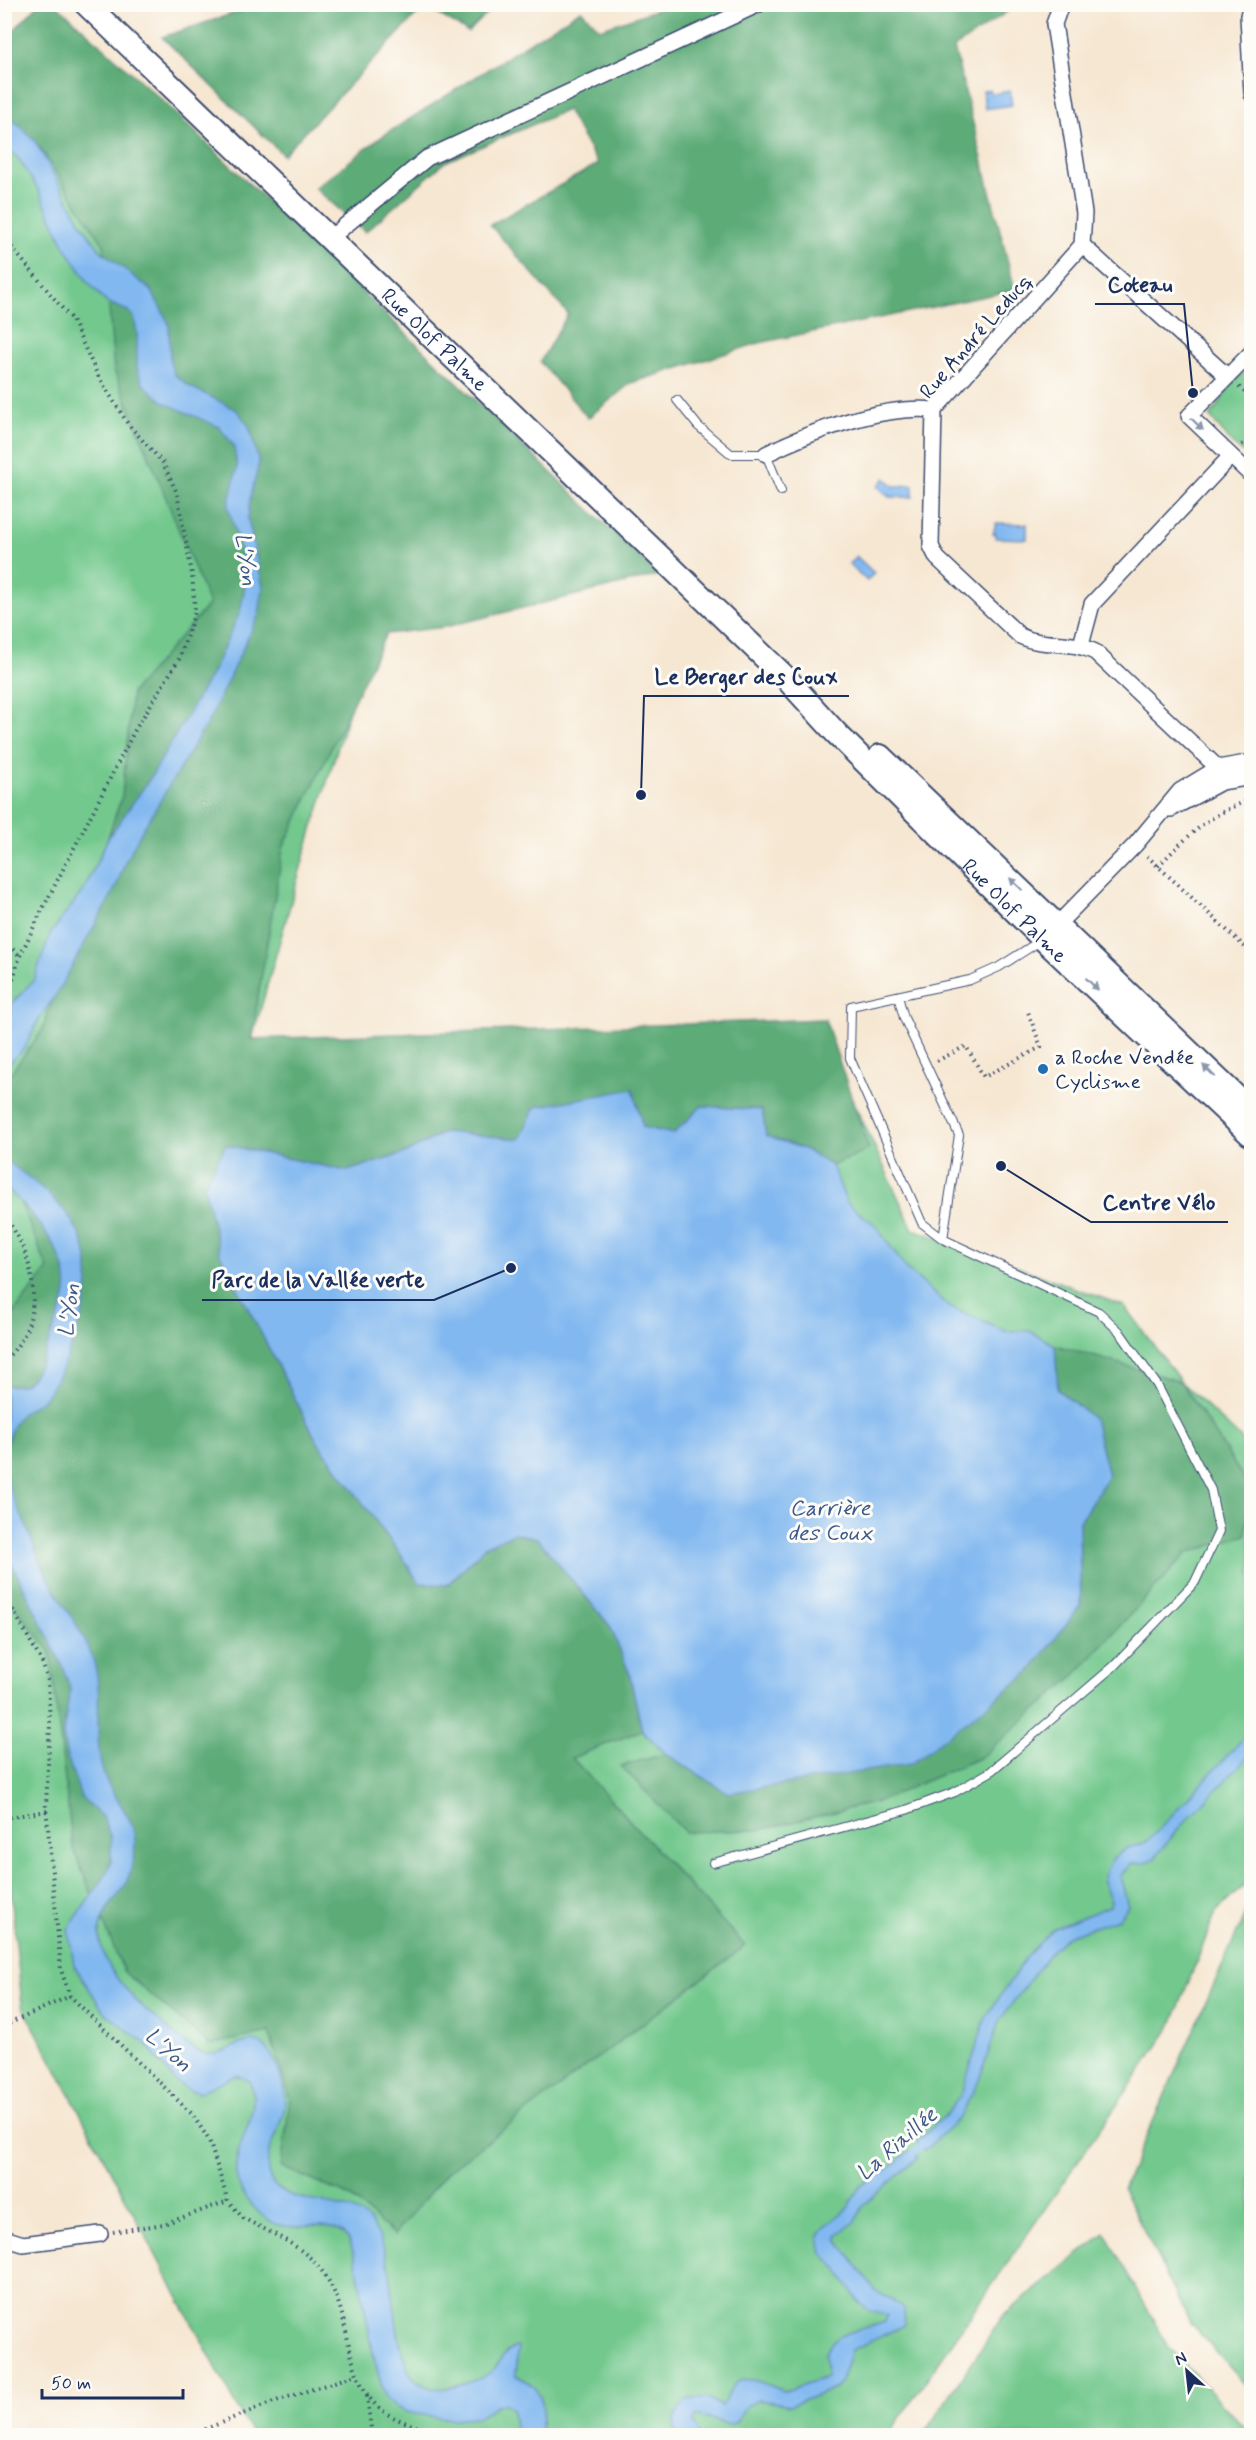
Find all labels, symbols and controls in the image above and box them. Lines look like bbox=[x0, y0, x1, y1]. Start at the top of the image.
callout: Coteau bbox=[1095, 264, 1184, 304]
street label: Rue André Leducq bbox=[914, 268, 1038, 405]
text: Coteau bbox=[1108, 272, 1172, 300]
street label: Rue Olof Palme bbox=[375, 282, 493, 398]
one-way arrow bbox=[1190, 416, 1204, 430]
water label: L'Yon bbox=[228, 531, 262, 587]
callout: Le Berger des Coux bbox=[644, 656, 849, 696]
text: Le Berger des Coux bbox=[655, 664, 838, 693]
street label: Rue Olof Palme bbox=[955, 853, 1073, 970]
one-way arrow bbox=[1008, 877, 1023, 891]
one-way arrow bbox=[1084, 977, 1098, 991]
place label: a Roche Vendée Cyclisme bbox=[1055, 1044, 1194, 1096]
marker: a Roche Vendée Cyclisme bbox=[1036, 1062, 1050, 1076]
one-way arrow bbox=[1202, 1064, 1217, 1078]
callout: Centre Vélo bbox=[1091, 1182, 1228, 1222]
text: Centre Vélo bbox=[1103, 1190, 1215, 1218]
callout: Parc de la Vallée verte bbox=[202, 1260, 434, 1300]
text: Parc de la Vallée verte bbox=[211, 1267, 425, 1295]
water label: L'Yon bbox=[52, 1282, 88, 1339]
water label: Carrière des Coux bbox=[788, 1495, 874, 1548]
water label: L'Yon bbox=[139, 2022, 197, 2079]
water label: La Riaillée bbox=[851, 2101, 944, 2187]
north arrow bbox=[1157, 2341, 1217, 2401]
text: N bbox=[1171, 2347, 1190, 2371]
scale bar bbox=[42, 2362, 183, 2400]
text: 50 m bbox=[51, 2372, 91, 2396]

